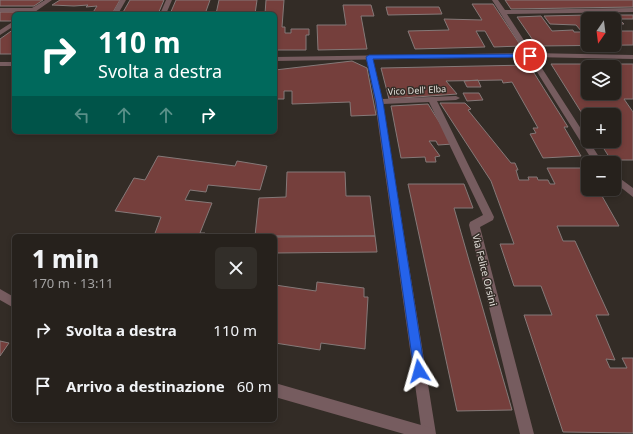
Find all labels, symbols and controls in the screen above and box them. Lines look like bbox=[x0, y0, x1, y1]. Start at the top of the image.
north arrow bbox=[581, 12, 621, 52]
map controls bbox=[581, 12, 621, 196]
text: 110 m bbox=[98, 23, 181, 61]
icon: right bbox=[32, 28, 84, 80]
pin bbox=[513, 39, 547, 73]
icon: arrive bbox=[519, 45, 541, 67]
text: Svolta a destra bbox=[98, 59, 222, 83]
button: layers bbox=[581, 60, 621, 100]
street label: Vico Dell' Elba bbox=[387, 82, 447, 98]
icon: left bbox=[71, 104, 93, 126]
icon: ahead bbox=[113, 104, 135, 126]
icon: ahead bbox=[155, 104, 177, 126]
icon: right bbox=[197, 104, 219, 126]
button: + bbox=[581, 108, 621, 148]
button: − bbox=[581, 156, 621, 196]
street label: Via Felice Orsini bbox=[469, 232, 501, 308]
text: 1 min bbox=[32, 242, 99, 275]
button: close bbox=[215, 247, 257, 289]
text: 170 m · 13:11 bbox=[32, 274, 113, 292]
icon: right bbox=[32, 319, 54, 341]
text: Svolta a destra bbox=[66, 320, 177, 340]
text: 110 m bbox=[213, 320, 257, 340]
position arrow bbox=[398, 350, 440, 392]
icon: arrive bbox=[32, 375, 54, 397]
text: Arrivo a destinazione bbox=[66, 376, 225, 396]
text: 60 m bbox=[237, 376, 272, 396]

